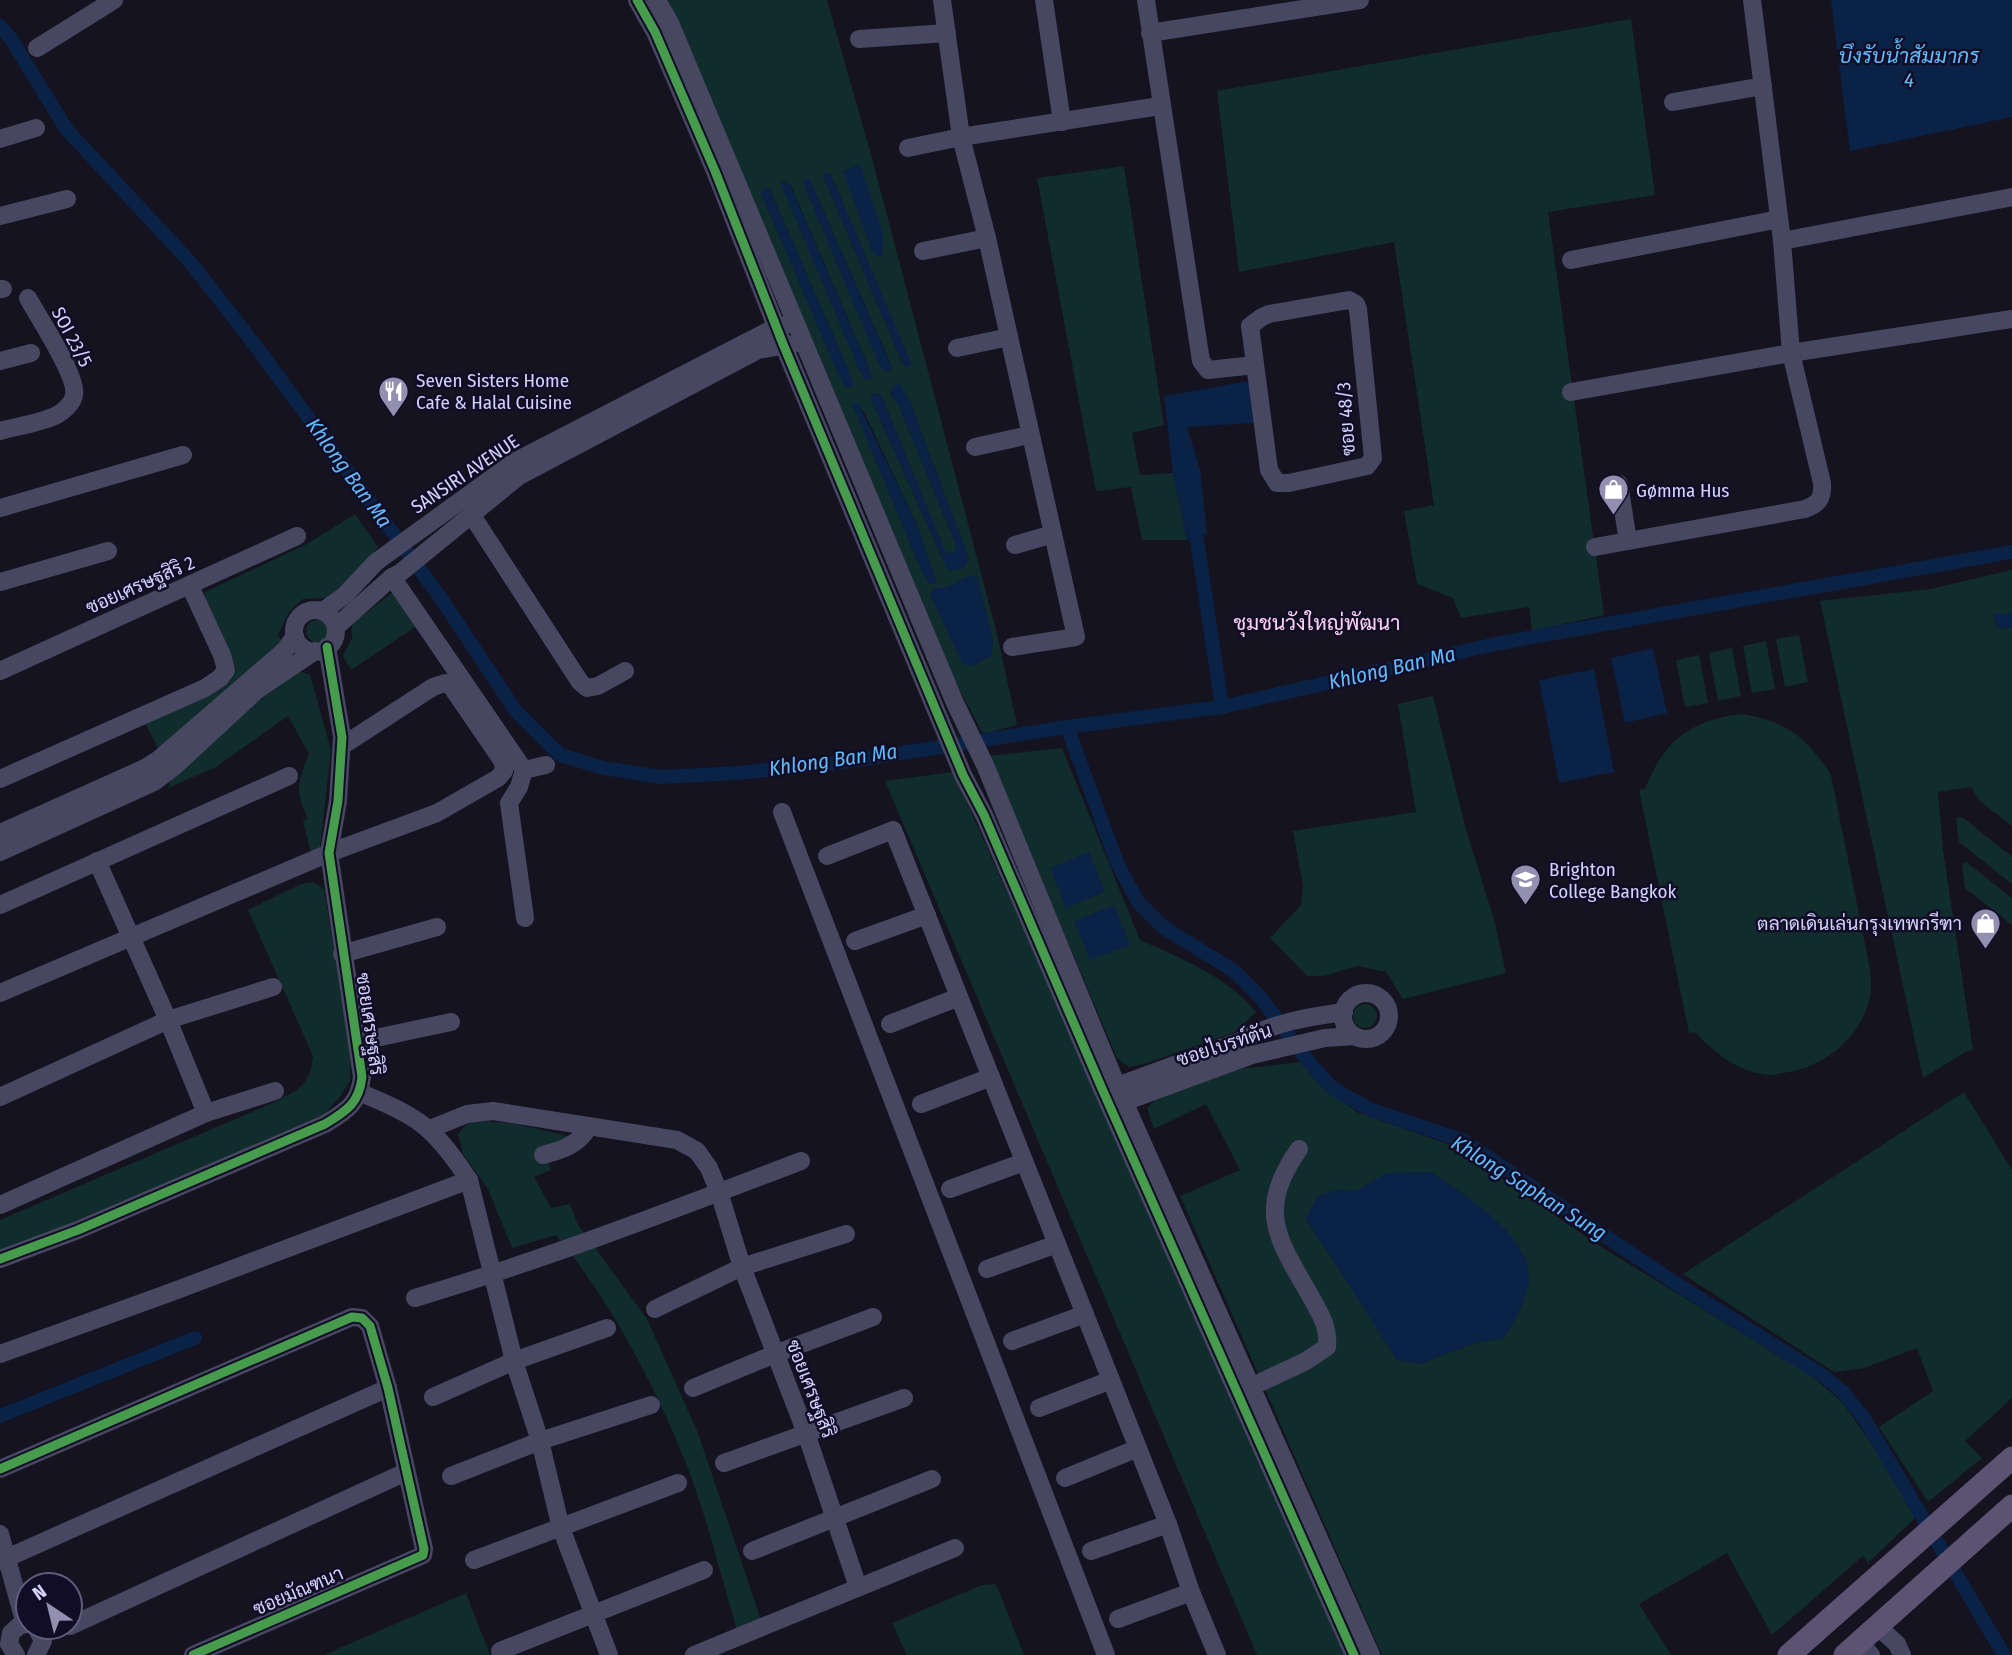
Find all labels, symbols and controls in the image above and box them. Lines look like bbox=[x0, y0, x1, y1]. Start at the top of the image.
water label: บึงรับน้ำสัมมากร 4 bbox=[1839, 38, 1980, 93]
street label: SOI 23/5 bbox=[47, 303, 97, 371]
place label: Seven Sisters Home Cafe & Halal Cuisine bbox=[416, 369, 572, 414]
restaurant icon: Seven Sisters Home Cafe & Halal Cuisine bbox=[376, 374, 410, 418]
street label: ซอย 48/3 bbox=[1332, 381, 1360, 457]
water label: Khlong Ban Ma bbox=[300, 413, 398, 533]
street label: SANSIRI AVENUE bbox=[407, 429, 523, 518]
shop icon: Gømma Hus bbox=[1596, 473, 1630, 517]
place label: Gømma Hus bbox=[1636, 479, 1729, 502]
street label: ซอยเศรษฐสิริ 2 bbox=[82, 551, 198, 620]
district label: ชุมชนวังใหญ่พัฒนา bbox=[1234, 610, 1400, 637]
water label: Khlong Ban Ma bbox=[1326, 641, 1458, 695]
water label: Khlong Ban Ma bbox=[767, 738, 899, 782]
place label: Brighton College Bangkok bbox=[1549, 858, 1676, 903]
school or university icon: Brighton College Bangkok bbox=[1509, 863, 1543, 907]
shop icon: ตลาดเดินเล่นกรุงเทพกรีฑา bbox=[1968, 906, 2002, 950]
place label: ตลาดเดินเล่นกรุงเทพกรีฑา bbox=[1757, 911, 1962, 936]
street label: ซอยเศรษฐสิริ bbox=[350, 971, 389, 1077]
street label: ซอยไบรท์ตัน bbox=[1173, 1018, 1274, 1071]
water label: Khlong Saphan Sung bbox=[1447, 1130, 1611, 1246]
street label: ซอยเศรษฐสิริ bbox=[781, 1337, 840, 1442]
street label: ซอยมัณฑนา bbox=[249, 1562, 347, 1620]
north arrow bbox=[14, 1571, 84, 1641]
text: N bbox=[28, 1580, 51, 1605]

